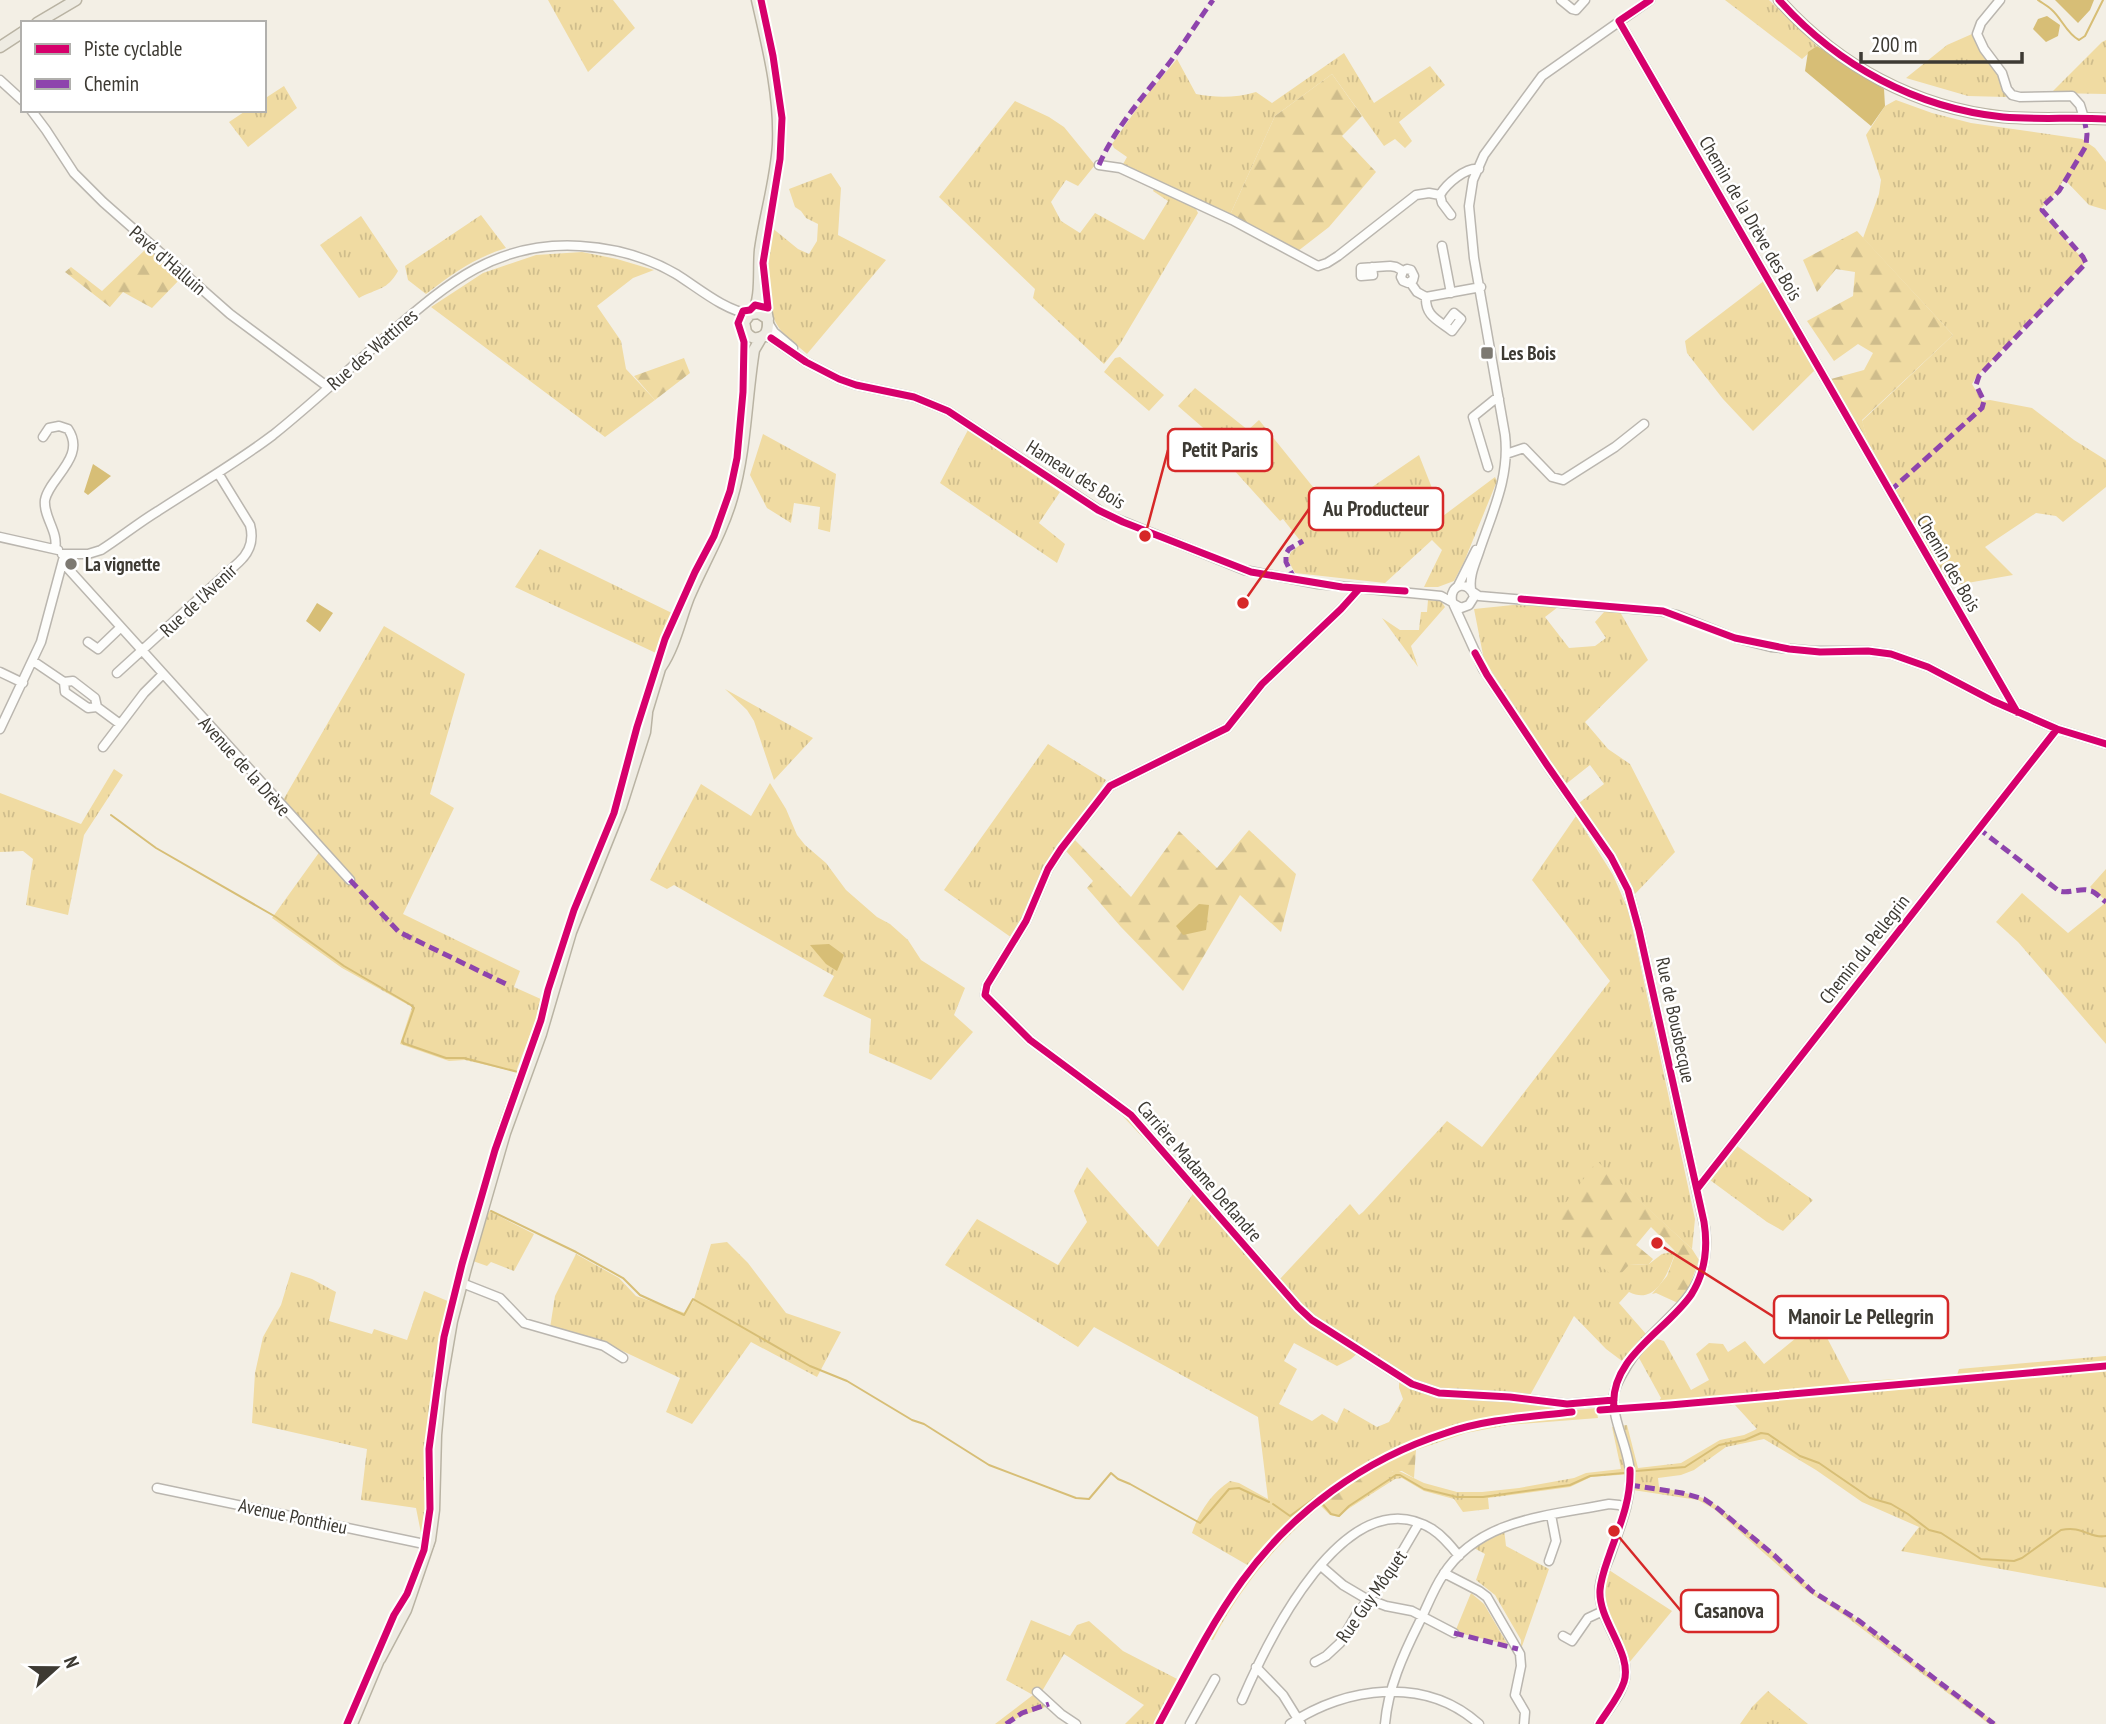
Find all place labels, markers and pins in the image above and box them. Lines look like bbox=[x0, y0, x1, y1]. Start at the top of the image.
place label: Les Bois bbox=[1501, 341, 1556, 365]
marker: Les Bois bbox=[1479, 345, 1495, 361]
callout: Petit Paris bbox=[1168, 429, 1272, 471]
callout: Au Producteur bbox=[1309, 488, 1443, 530]
place label: La vignette bbox=[85, 552, 160, 576]
marker: La vignette bbox=[63, 556, 79, 572]
callout: Manoir Le Pellegrin bbox=[1774, 1296, 1948, 1338]
callout: Casanova bbox=[1681, 1590, 1778, 1632]

